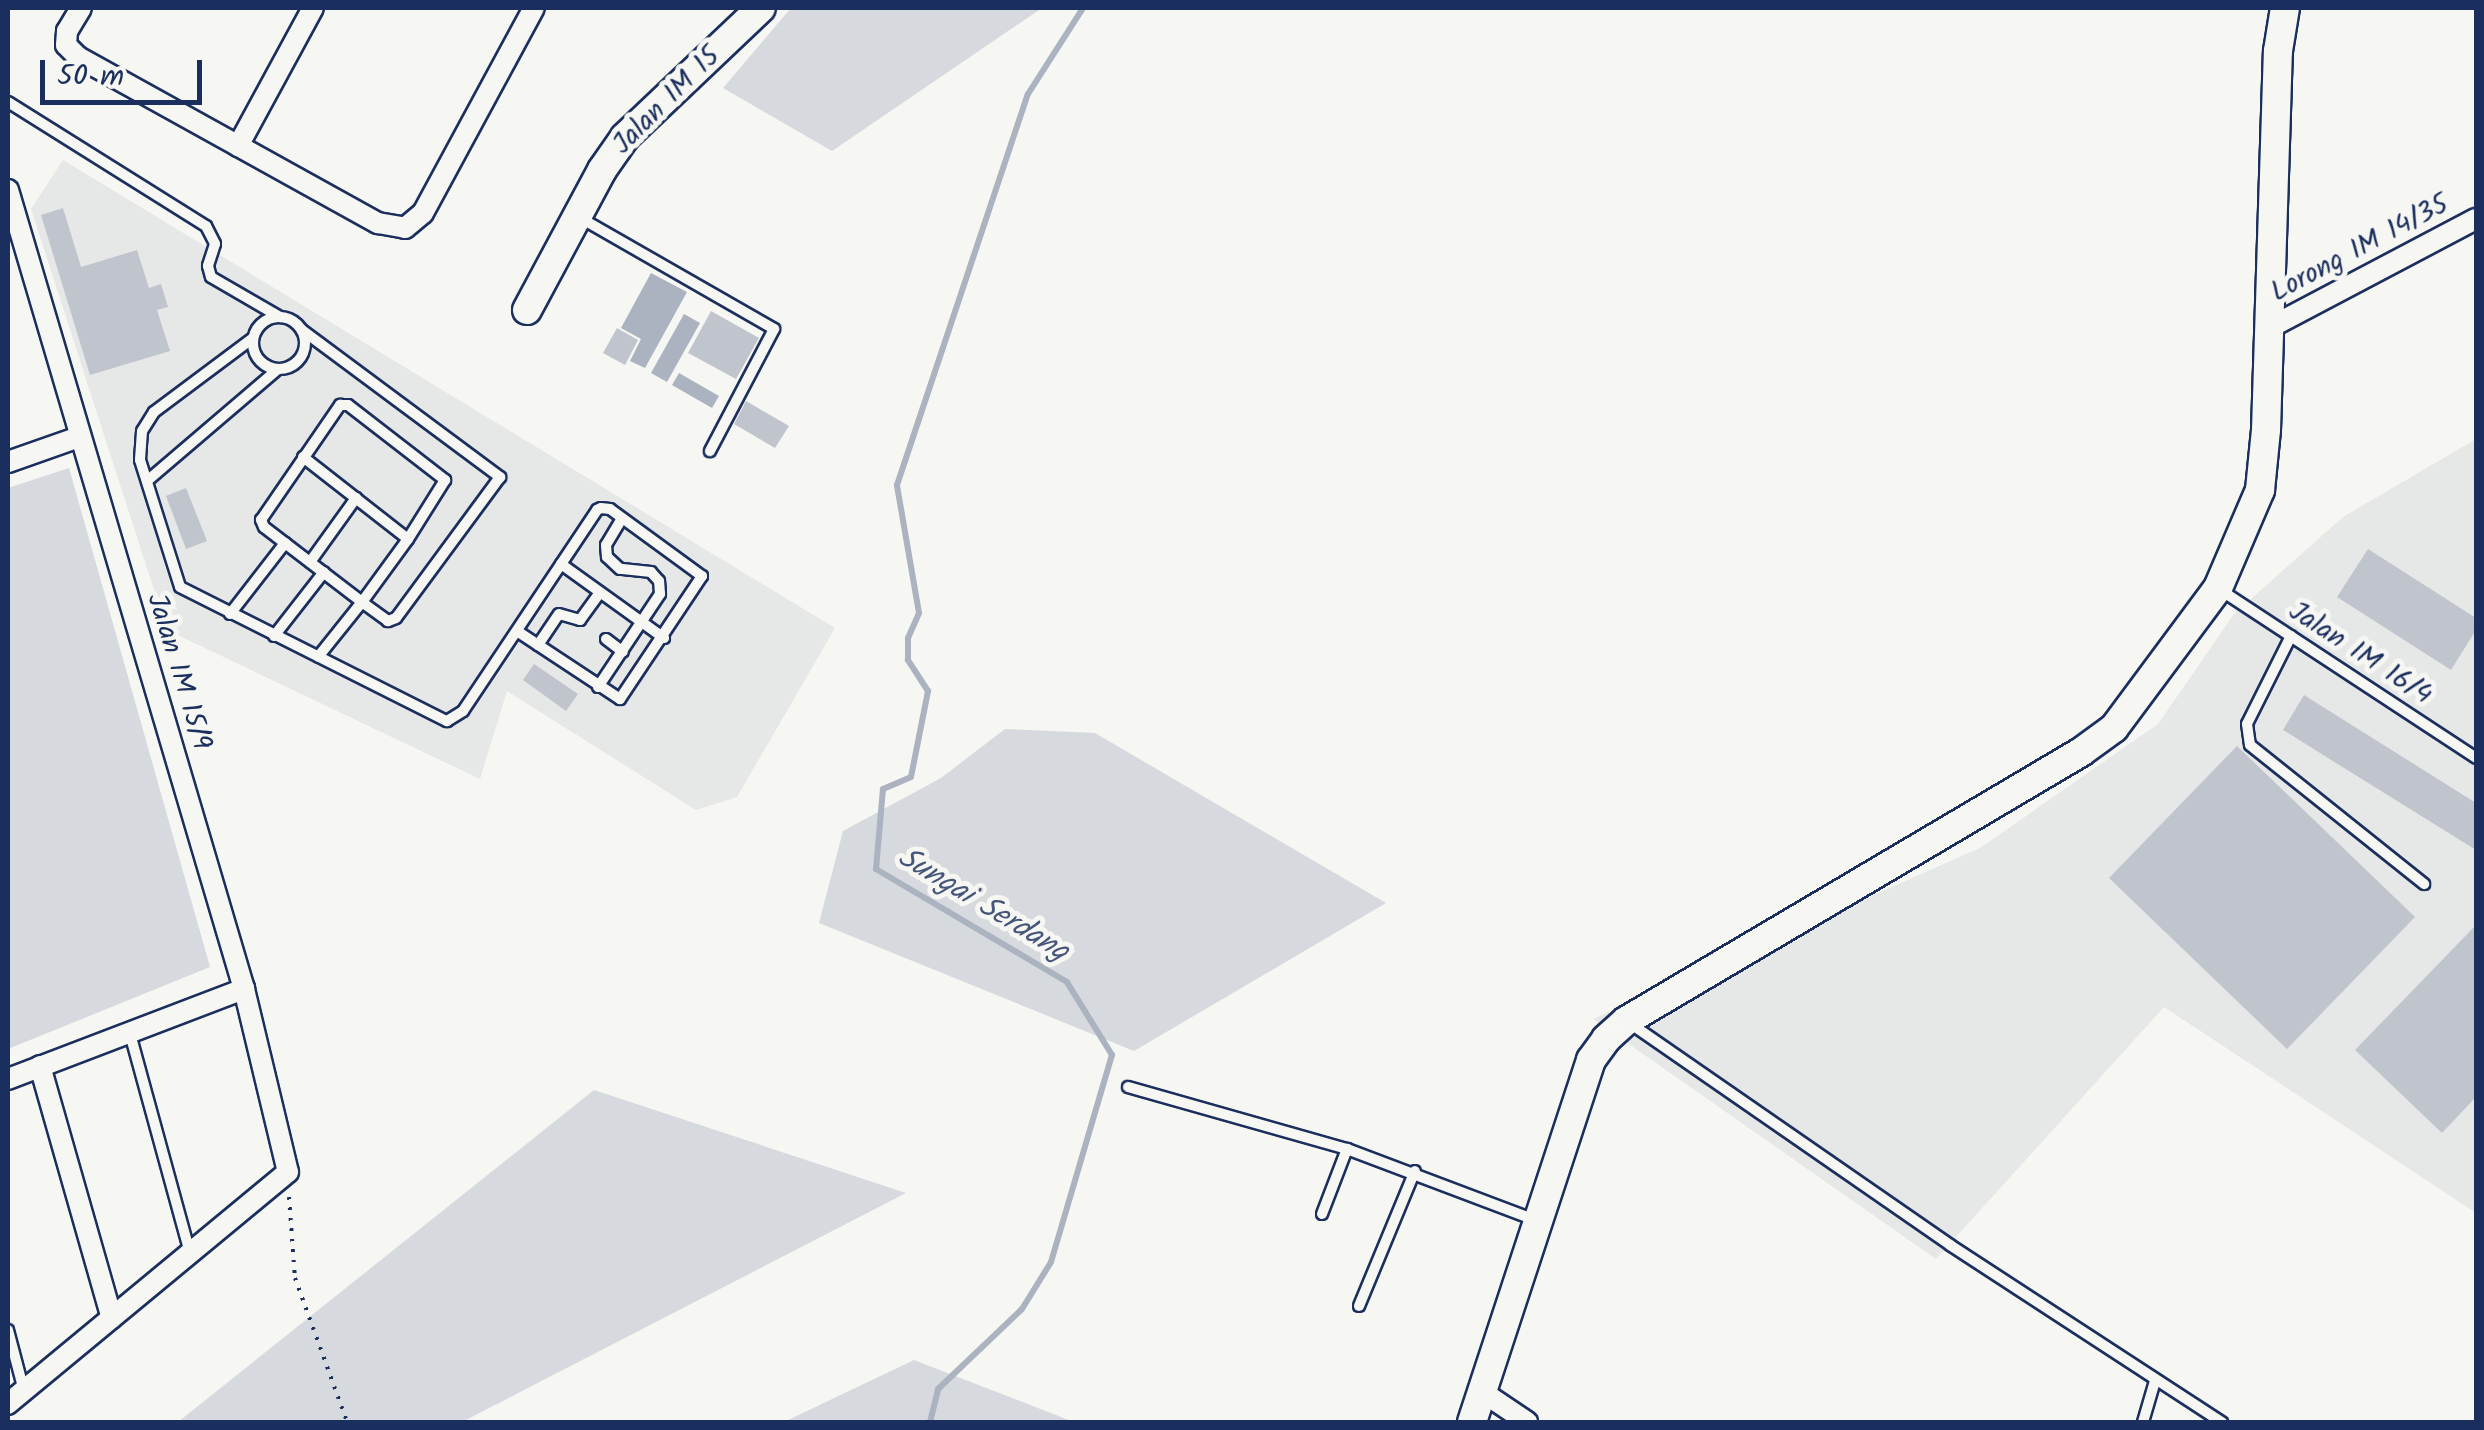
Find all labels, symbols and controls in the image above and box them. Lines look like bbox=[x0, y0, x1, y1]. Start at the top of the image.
scale bar bbox=[45, 40, 208, 102]
street label: Jalan IM 15 bbox=[606, 40, 728, 162]
text: 50 m bbox=[57, 53, 124, 101]
street label: Lorong IM 14/35 bbox=[2265, 188, 2455, 310]
street label: Jalan IM 15/9 bbox=[138, 590, 218, 754]
street label: Jalan IM 16/4 bbox=[2282, 595, 2438, 713]
water label: Sungai Serdang bbox=[891, 840, 1075, 970]

